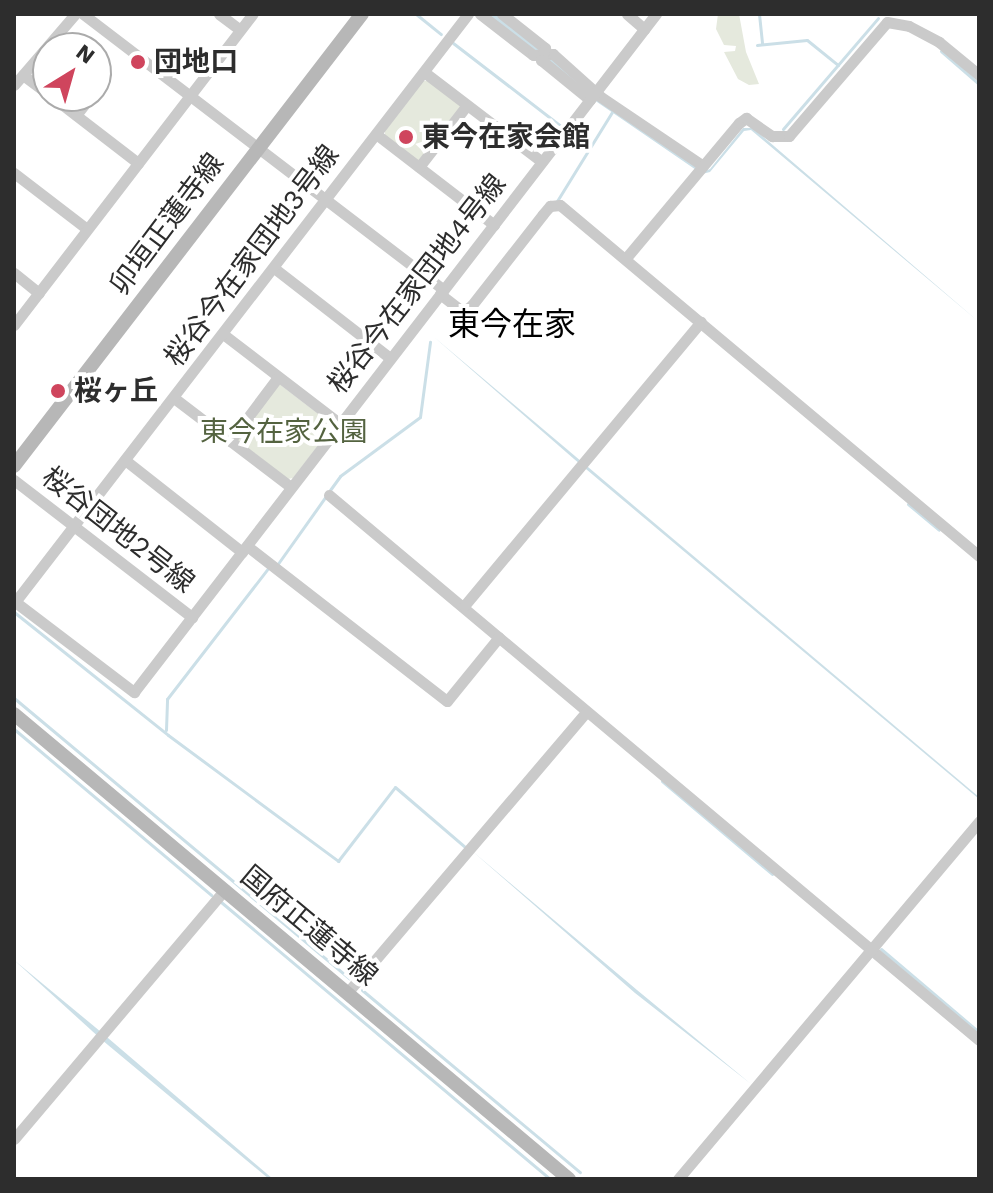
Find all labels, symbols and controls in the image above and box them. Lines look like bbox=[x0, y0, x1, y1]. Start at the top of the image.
north arrow bbox=[32, 32, 112, 112]
text: N bbox=[72, 39, 100, 69]
place label: 団地口 bbox=[154, 45, 238, 79]
marker: 団地口 bbox=[129, 53, 147, 71]
place label: 東今在家会館 bbox=[422, 120, 590, 154]
marker: 東今在家会館 bbox=[397, 128, 415, 146]
street label: 桜谷今在家団地3号線 bbox=[158, 139, 346, 373]
street label: 卯垣正蓮寺線 bbox=[103, 147, 231, 301]
street label: 桜谷今在家団地4号線 bbox=[321, 168, 513, 400]
district label: 東今在家 bbox=[448, 305, 576, 343]
place label: 桜ヶ丘 bbox=[74, 374, 158, 408]
marker: 桜ヶ丘 bbox=[49, 382, 67, 400]
park label: 東今在家公園 bbox=[200, 415, 368, 449]
street label: 桜谷団地2号線 bbox=[35, 460, 201, 600]
street label: 国府正蓮寺線 bbox=[234, 859, 384, 993]

